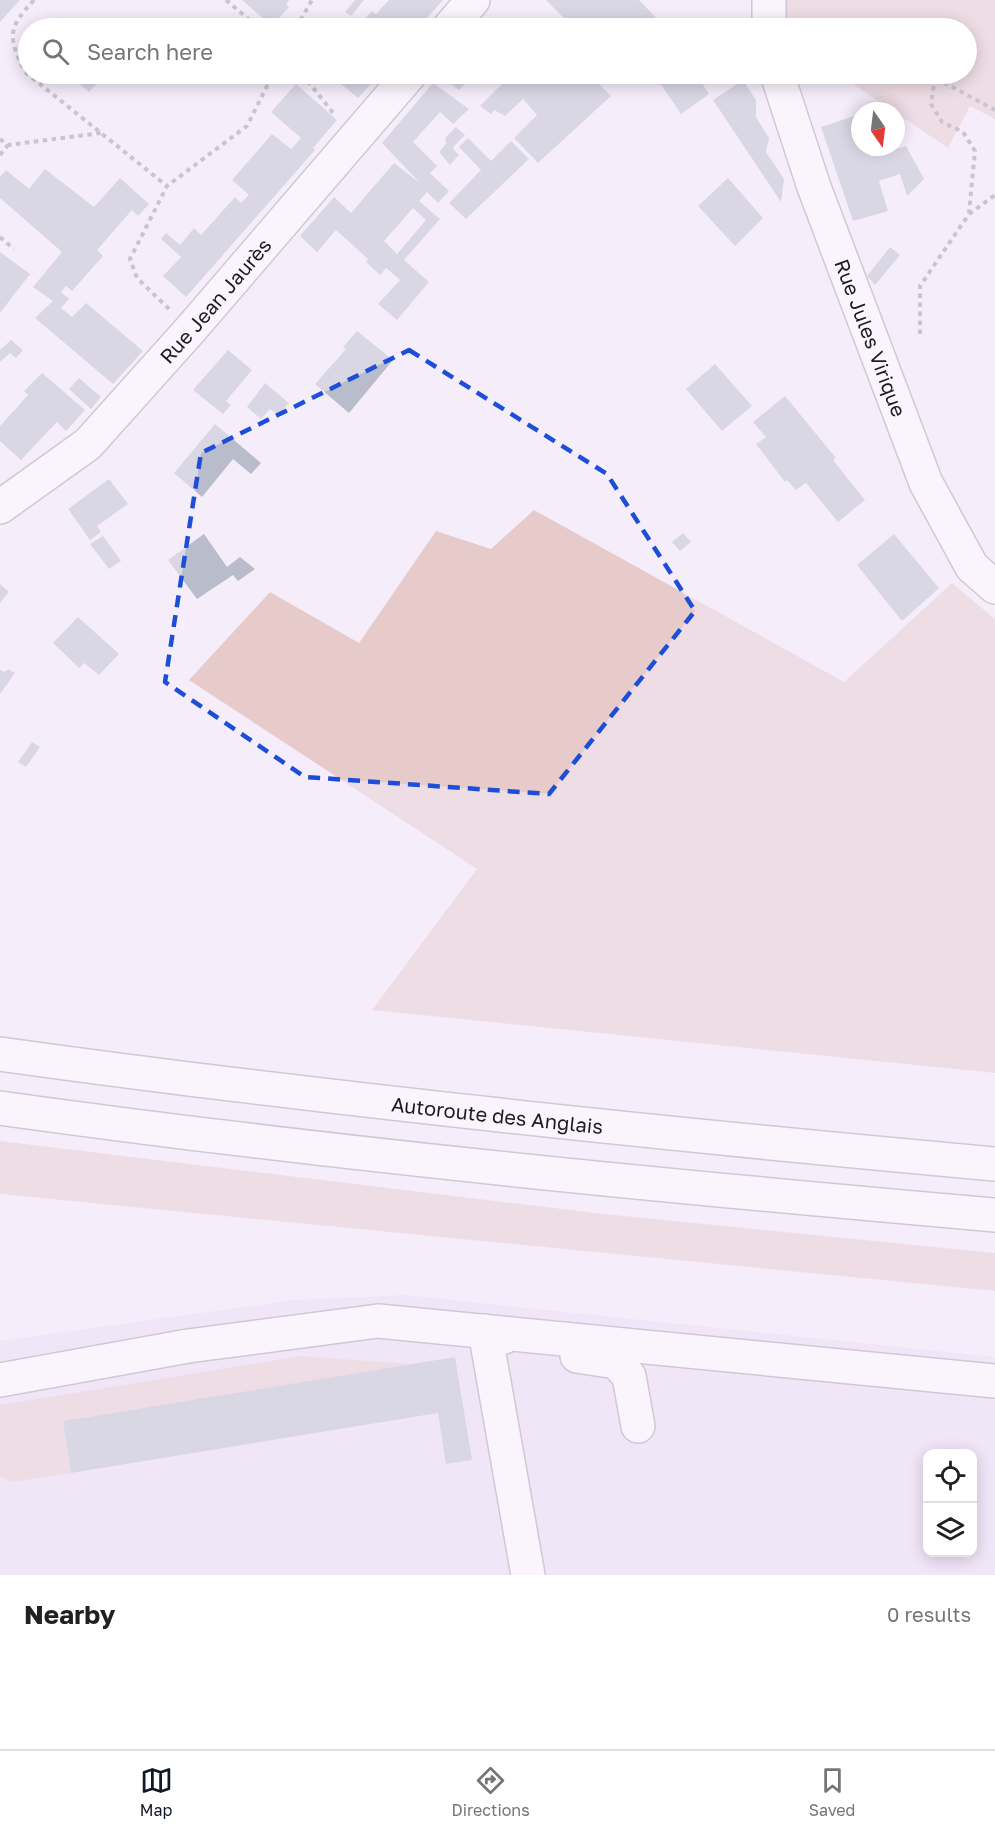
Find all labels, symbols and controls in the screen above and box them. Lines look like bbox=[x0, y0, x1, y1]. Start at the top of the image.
search box bbox=[18, 18, 977, 84]
icon: search bbox=[39, 35, 72, 68]
text: Search here bbox=[87, 38, 213, 65]
north arrow bbox=[851, 102, 905, 156]
street label: Rue Jean Jaurès bbox=[154, 233, 276, 368]
street label: Rue Jules Virique bbox=[830, 256, 912, 420]
street label: Autoroute des Anglais bbox=[390, 1091, 604, 1138]
map controls bbox=[923, 1449, 977, 1557]
button: locate bbox=[923, 1449, 977, 1503]
button: layers bbox=[923, 1503, 977, 1557]
text: Nearby bbox=[24, 1599, 115, 1630]
text: 0 results bbox=[887, 1602, 971, 1626]
tab: Map bbox=[140, 1764, 173, 1820]
tab: Directions bbox=[452, 1764, 530, 1820]
tab: Saved bbox=[809, 1764, 855, 1820]

